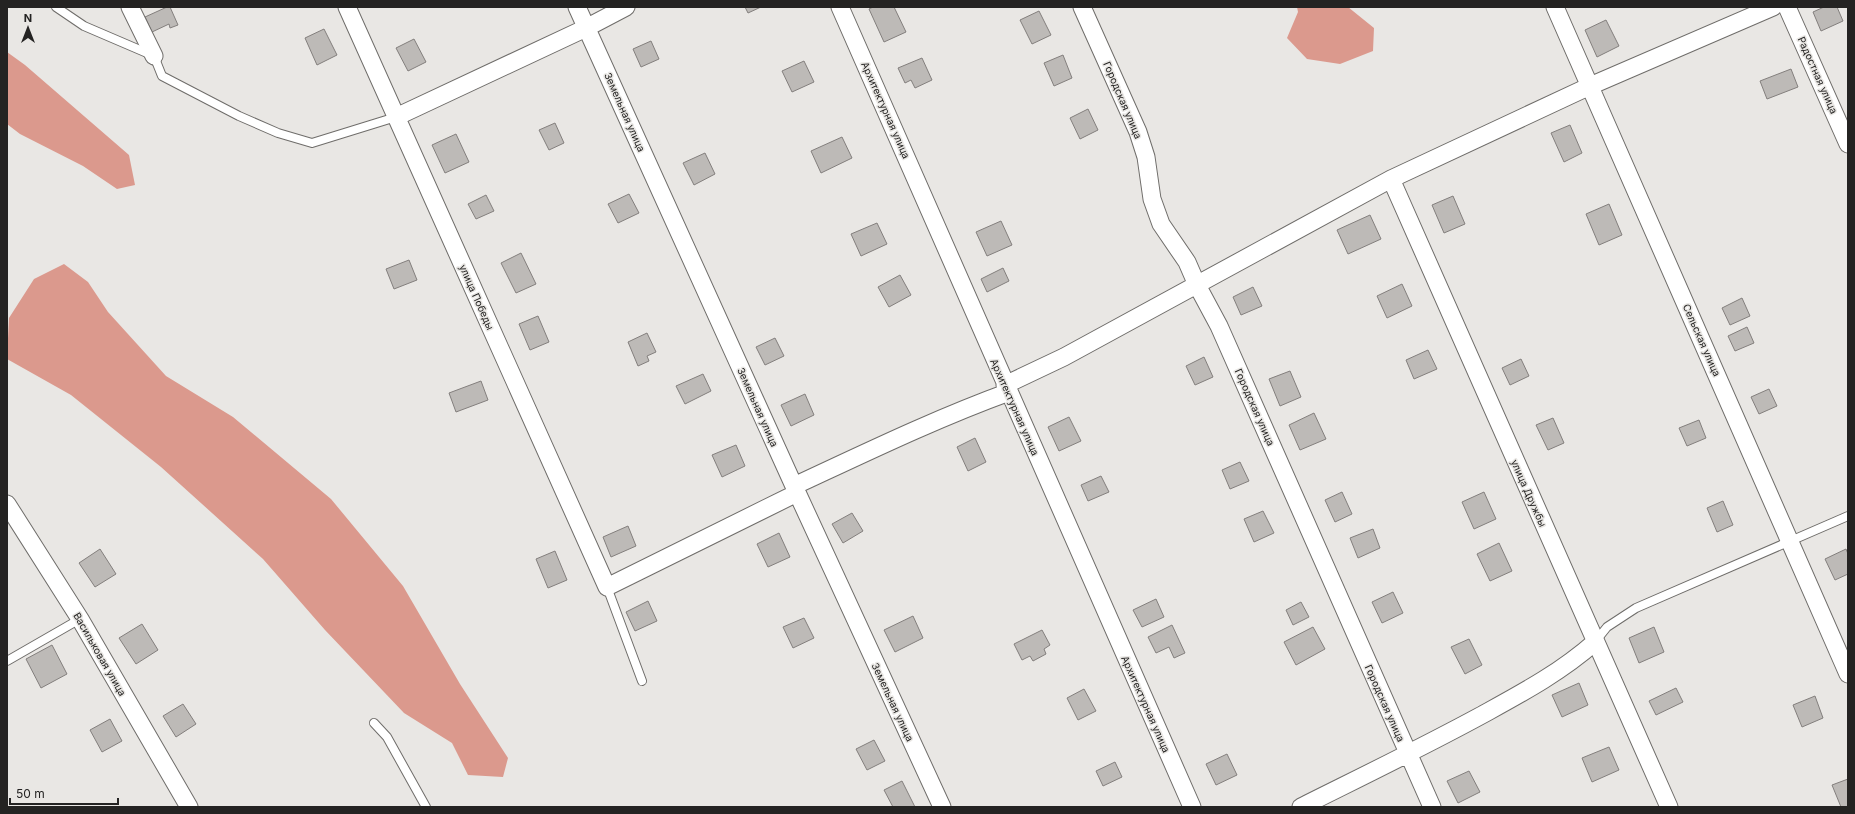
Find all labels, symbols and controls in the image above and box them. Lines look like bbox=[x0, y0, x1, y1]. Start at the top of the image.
north arrow bbox=[8, 8, 48, 48]
text: N bbox=[24, 11, 32, 25]
street label: Радостная улица bbox=[1796, 35, 1840, 115]
street label: Городская улица bbox=[1101, 59, 1145, 141]
street label: Архитектурная улица bbox=[859, 60, 913, 160]
street label: Земельная улица bbox=[602, 71, 648, 153]
street label: улица Победы bbox=[457, 263, 497, 331]
street label: Сельская улица bbox=[1681, 302, 1723, 378]
street label: Архитектурная улица bbox=[988, 357, 1042, 457]
street label: Земельная улица bbox=[735, 366, 781, 448]
street label: Городская улица bbox=[1233, 367, 1277, 447]
street label: улица Дружбы bbox=[1509, 458, 1549, 528]
street label: Васильковая улица bbox=[71, 610, 129, 698]
street label: Архитектурная улица bbox=[1119, 654, 1173, 754]
street label: Земельная улица bbox=[870, 661, 916, 743]
street label: Городская улица bbox=[1363, 663, 1407, 743]
scale bar bbox=[10, 780, 118, 806]
text: 50 m bbox=[16, 786, 45, 801]

